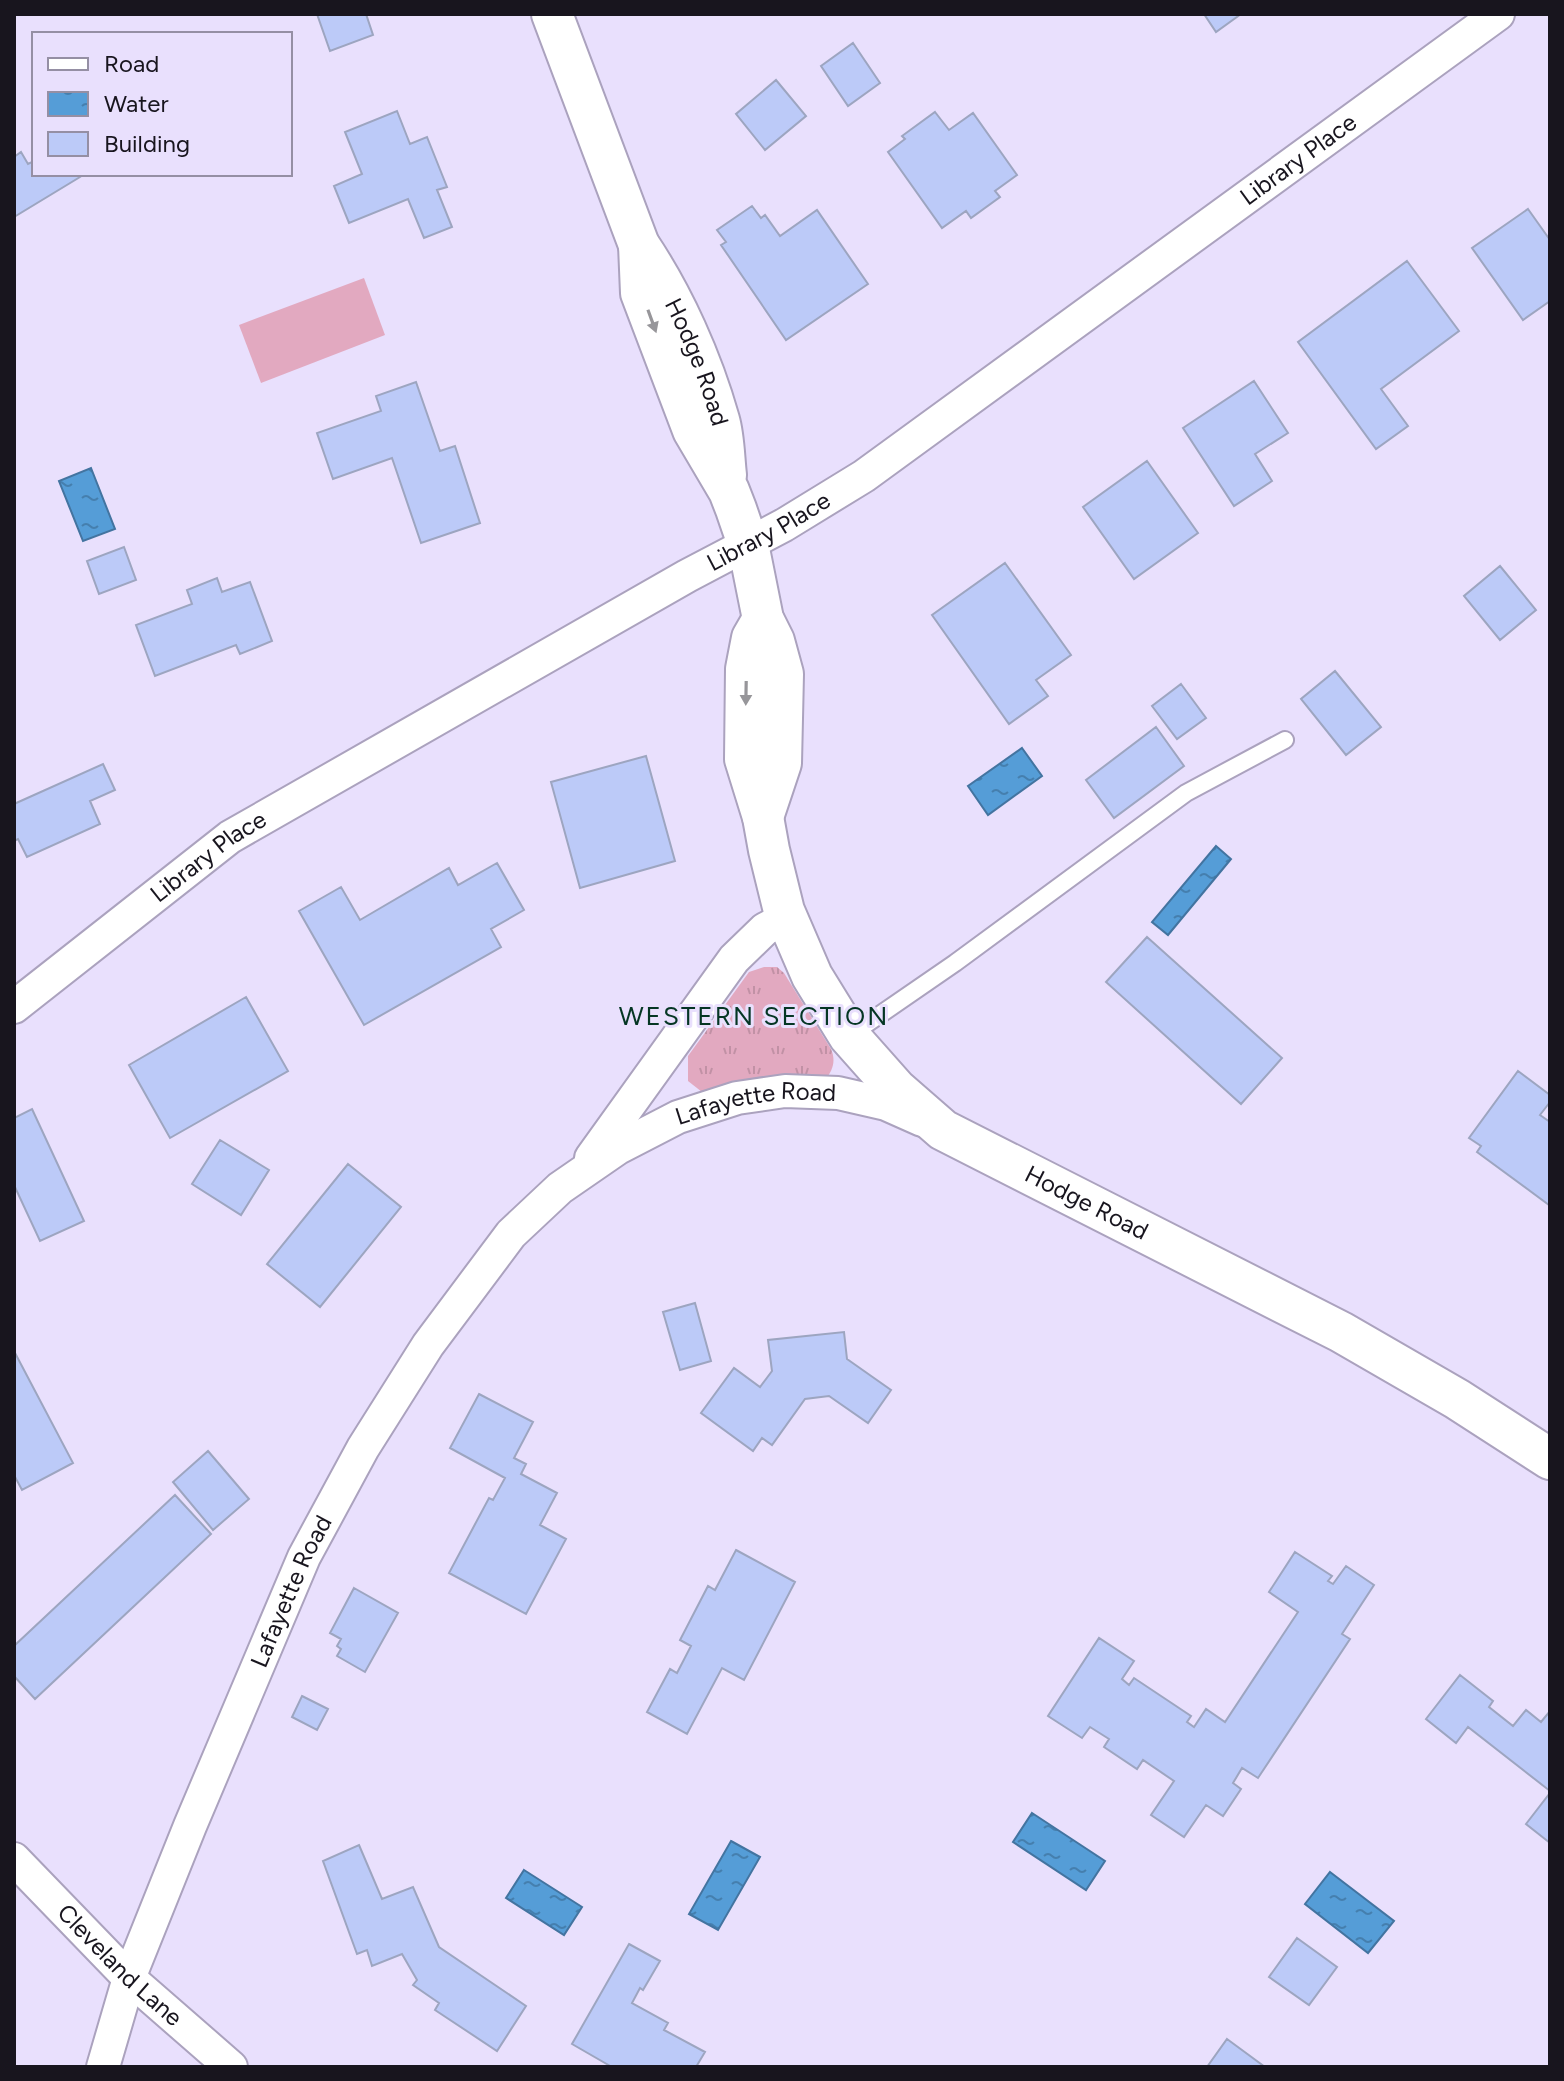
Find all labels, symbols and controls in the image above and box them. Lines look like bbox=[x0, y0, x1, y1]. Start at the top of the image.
legend bbox=[32, 32, 292, 176]
text: Road bbox=[104, 49, 159, 78]
text: Water bbox=[104, 89, 169, 118]
street label: Library Place bbox=[1234, 107, 1362, 211]
text: Building bbox=[104, 129, 190, 158]
street label: Hodge Road bbox=[659, 293, 735, 429]
one-way arrow bbox=[646, 310, 659, 334]
street label: Library Place bbox=[702, 485, 835, 577]
one-way arrow bbox=[739, 681, 752, 706]
street label: Library Place bbox=[144, 804, 271, 908]
district label: WESTERN SECTION bbox=[619, 1000, 889, 1032]
street label: Lafayette Road bbox=[672, 1076, 837, 1131]
street label: Hodge Road bbox=[1020, 1159, 1153, 1246]
street label: Lafayette Road bbox=[244, 1510, 338, 1671]
street label: Cleveland Lane bbox=[52, 1898, 189, 2032]

